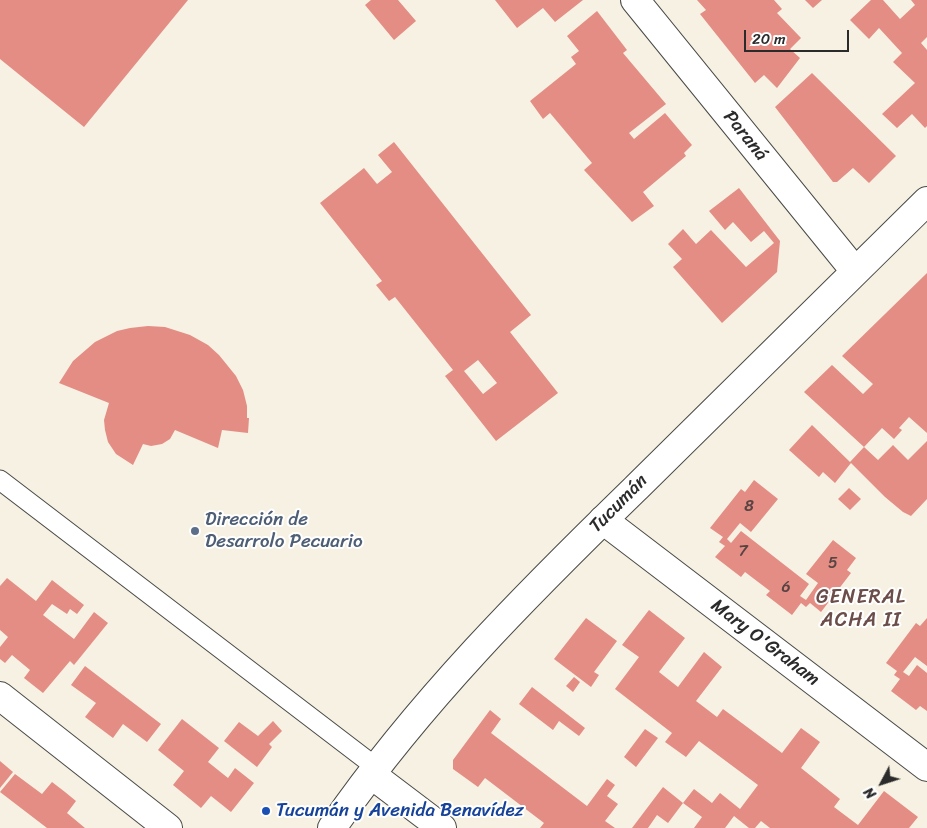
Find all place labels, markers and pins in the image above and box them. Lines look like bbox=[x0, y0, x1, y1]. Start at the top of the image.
place label: Dirección de Desarrolo Pecuario bbox=[205, 509, 363, 553]
marker: Dirección de Desarrolo Pecuario bbox=[189, 525, 201, 537]
place label: Tucumán y Avenida Benavídez bbox=[276, 800, 524, 822]
marker: Tucumán y Avenida Benavídez bbox=[260, 805, 272, 817]

